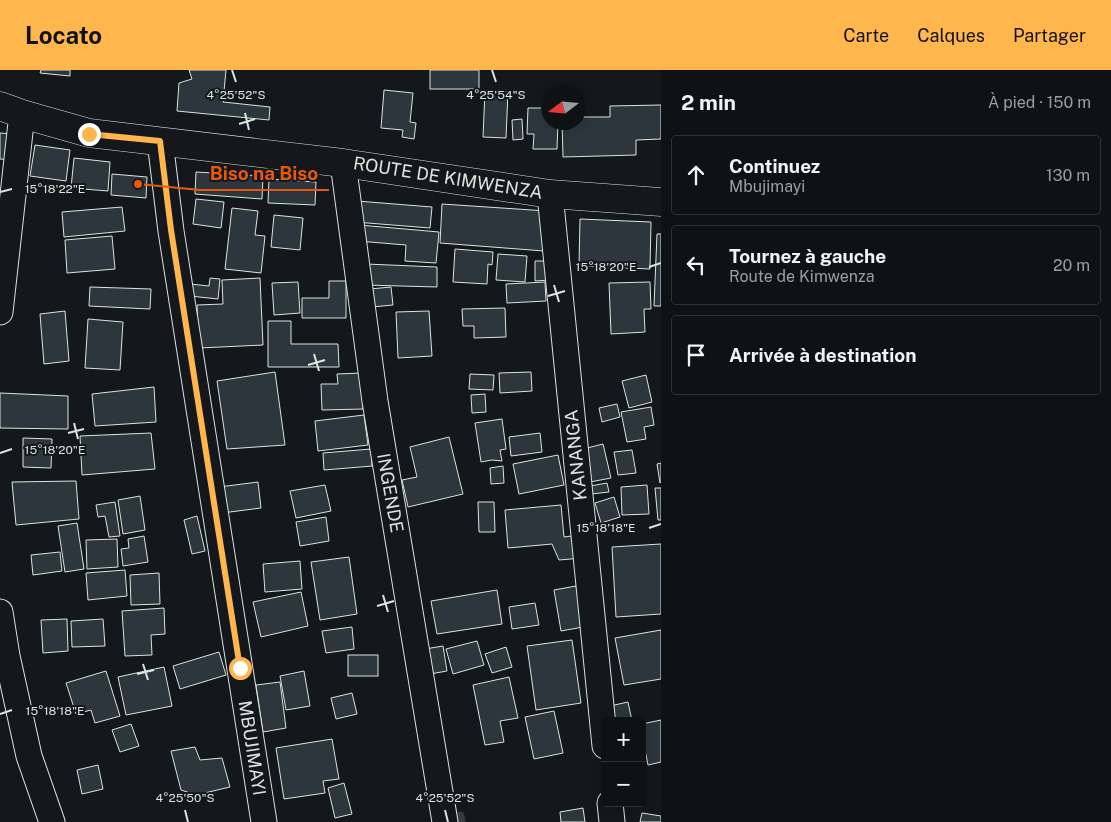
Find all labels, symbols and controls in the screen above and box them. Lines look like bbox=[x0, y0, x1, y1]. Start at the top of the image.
text: Locato bbox=[25, 21, 102, 49]
text: Carte bbox=[843, 25, 889, 46]
text: Calques bbox=[917, 25, 985, 46]
text: Partager bbox=[1013, 25, 1086, 46]
north arrow bbox=[541, 85, 586, 130]
text: 4°25'52"S bbox=[207, 88, 265, 102]
text: 4°25'54"S bbox=[466, 88, 526, 102]
text: 2 min bbox=[681, 90, 736, 115]
text: À pied · 150 m bbox=[988, 93, 1091, 112]
route end bbox=[78, 123, 101, 146]
street label: ROUTE DE KIMWENZA bbox=[352, 152, 544, 203]
text: Continuez bbox=[729, 155, 820, 177]
callout: Biso na Biso bbox=[200, 156, 329, 190]
icon: ahead bbox=[682, 161, 710, 189]
text: Biso na Biso bbox=[210, 162, 318, 184]
text: 130 m bbox=[1046, 166, 1090, 185]
text: Mbujimayi bbox=[729, 177, 805, 196]
text: 15°18'22"E bbox=[25, 182, 85, 196]
text: Tournez à gauche bbox=[729, 245, 886, 267]
icon: left bbox=[682, 251, 710, 279]
text: 20 m bbox=[1053, 256, 1090, 275]
text: 15°18'20"E bbox=[576, 260, 636, 274]
text: Route de Kimwenza bbox=[729, 267, 875, 286]
icon: arrive bbox=[682, 341, 710, 369]
text: Arrivée à destination bbox=[729, 344, 917, 366]
street label: KANANGA bbox=[560, 408, 591, 502]
text: 15°18'20"E bbox=[25, 443, 85, 457]
street label: INGENDE bbox=[373, 452, 408, 534]
text: 15°18'18"E bbox=[577, 521, 635, 535]
route start bbox=[229, 657, 252, 680]
street label: MBUJIMAYI bbox=[235, 699, 270, 797]
text: 15°18'18"E bbox=[26, 704, 84, 718]
map controls bbox=[601, 717, 646, 807]
button: + bbox=[601, 717, 646, 762]
button: − bbox=[601, 762, 646, 807]
text: 4°25'50"S bbox=[155, 791, 215, 805]
text: 4°25'52"S bbox=[416, 791, 474, 805]

